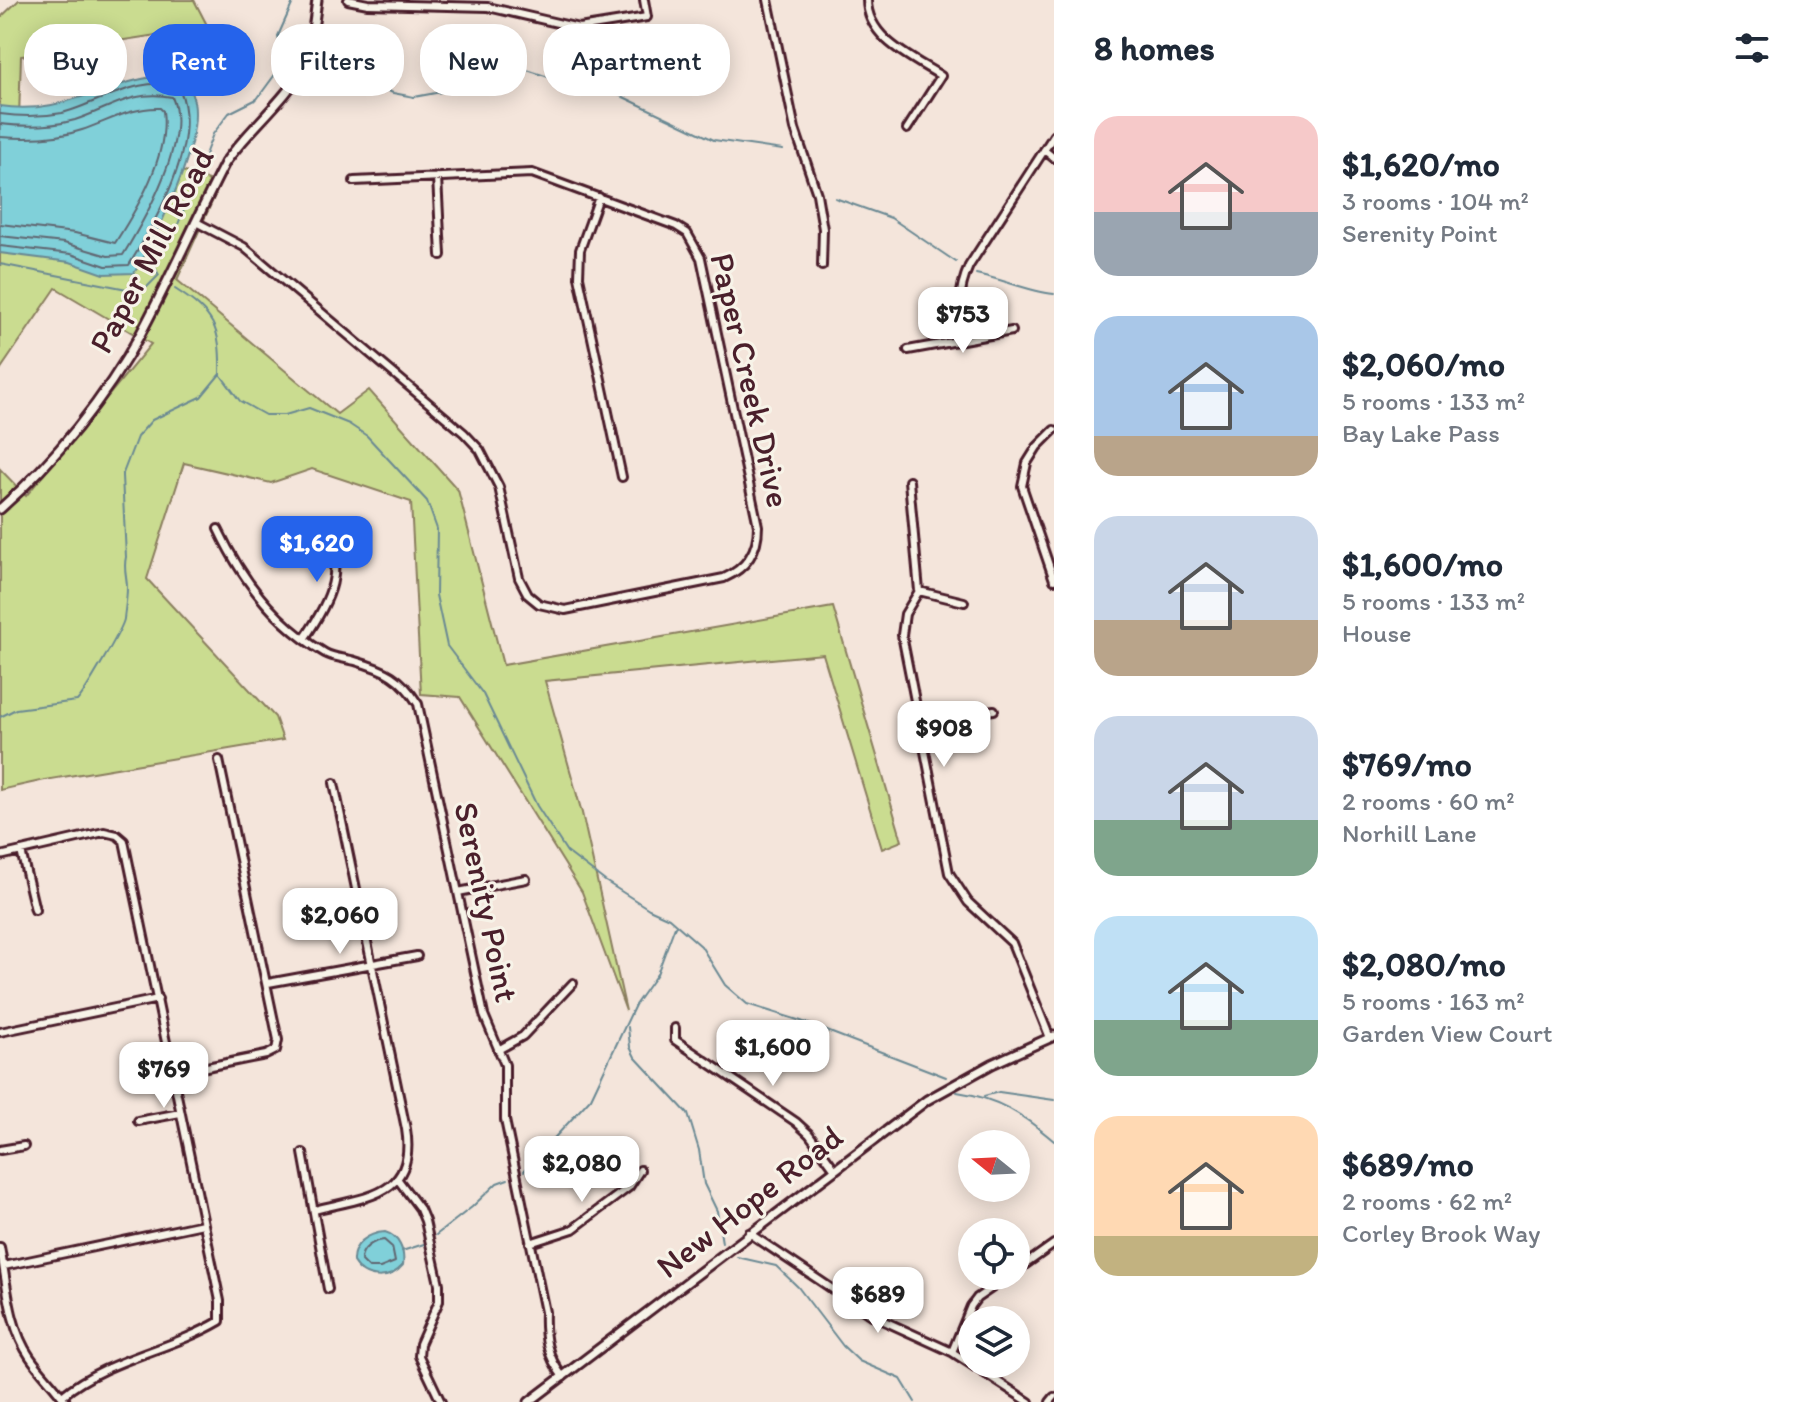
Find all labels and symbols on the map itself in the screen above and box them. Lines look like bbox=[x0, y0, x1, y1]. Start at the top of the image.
street label: Paper Mill Road bbox=[80, 140, 223, 360]
street label: Paper Creek Drive bbox=[701, 249, 800, 511]
pin: $753 bbox=[916, 287, 1010, 355]
pin: $1,620 bbox=[252, 516, 382, 584]
pin: $908 bbox=[897, 701, 991, 769]
street label: Serenity Point bbox=[445, 798, 528, 1006]
pin: $2,060 bbox=[275, 888, 405, 956]
pin: $1,600 bbox=[708, 1020, 838, 1088]
pin: $769 bbox=[117, 1042, 211, 1110]
street label: New Hope Road bbox=[648, 1116, 851, 1287]
north arrow bbox=[958, 1130, 1030, 1202]
pin: $2,080 bbox=[517, 1136, 647, 1204]
pin: $689 bbox=[831, 1267, 925, 1335]

